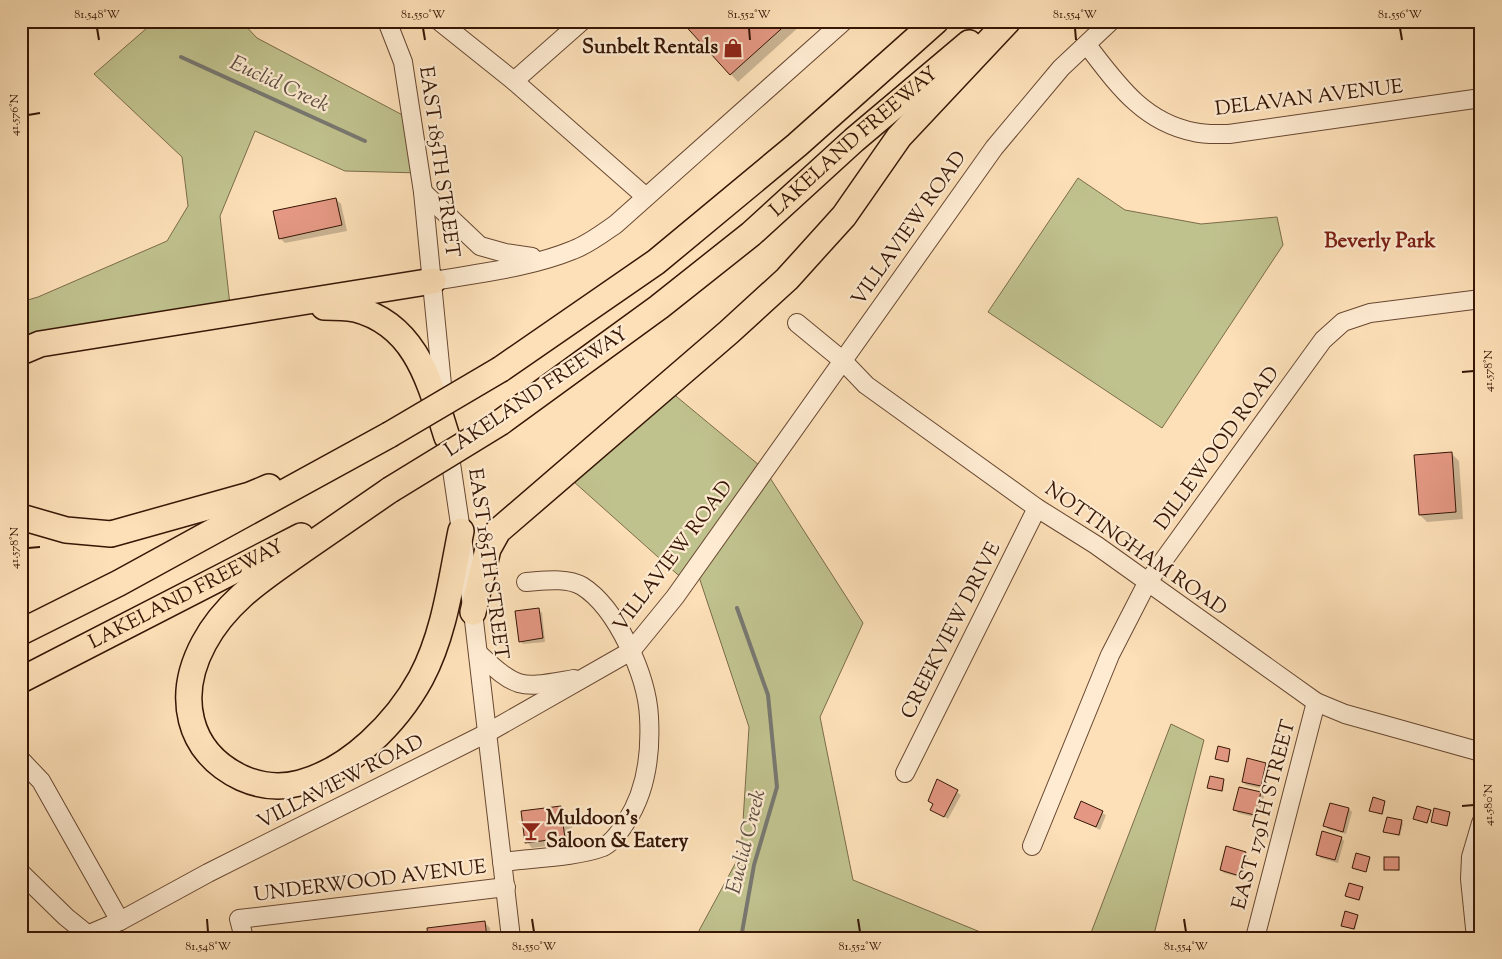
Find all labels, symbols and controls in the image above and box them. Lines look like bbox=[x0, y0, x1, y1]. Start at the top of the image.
text: 81.548°W bbox=[74, 6, 121, 24]
text: 81.550°W bbox=[401, 6, 446, 24]
text: 81.552°W bbox=[727, 6, 771, 24]
text: 81.554°W bbox=[1053, 6, 1098, 24]
text: 81.556°W bbox=[1378, 6, 1423, 24]
place label: Sunbelt Rentals bbox=[582, 34, 718, 63]
shop icon: Sunbelt Rentals bbox=[722, 37, 744, 59]
water label: Euclid Creek bbox=[224, 49, 334, 121]
street label: LAKELAND FREEWAY bbox=[764, 60, 945, 224]
street label: EAST 185TH STREET bbox=[410, 64, 466, 260]
street label: DELAVAN AVENUE bbox=[1213, 73, 1405, 125]
text: 41.576°N bbox=[6, 94, 24, 136]
street label: VILLAVIEW ROAD bbox=[846, 146, 974, 312]
district label: Beverly Park bbox=[1324, 227, 1436, 257]
street label: LAKELAND FREEWAY bbox=[439, 321, 635, 465]
text: 41.578°N bbox=[1480, 350, 1498, 392]
street label: DILLEWOOD ROAD bbox=[1149, 361, 1287, 537]
street label: EAST 185TH STREET bbox=[459, 466, 515, 662]
street label: VILLAVIEW ROAD bbox=[607, 475, 741, 639]
street label: NOTTINGHAM ROAD bbox=[1038, 476, 1232, 624]
text: 41.578°N bbox=[6, 527, 24, 569]
street label: LAKELAND FREEWAY bbox=[84, 533, 289, 657]
street label: CREEKVIEW DRIVE bbox=[895, 538, 1009, 724]
street label: EAST 179TH STREET bbox=[1226, 717, 1304, 913]
street label: VILLAVIEW ROAD bbox=[253, 728, 429, 838]
text: 41.580°N bbox=[1480, 784, 1498, 826]
water label: Euclid Creek bbox=[720, 786, 775, 897]
place label: Muldoon's Saloon & Eatery bbox=[546, 805, 688, 857]
bar icon: Muldoon's Saloon & Eatery bbox=[520, 820, 542, 842]
street label: UNDERWOOD AVENUE bbox=[252, 853, 488, 911]
text: 81.548°W bbox=[185, 938, 232, 956]
text: 81.550°W bbox=[512, 938, 557, 956]
text: 81.552°W bbox=[838, 938, 882, 956]
text: 81.554°W bbox=[1164, 938, 1209, 956]

